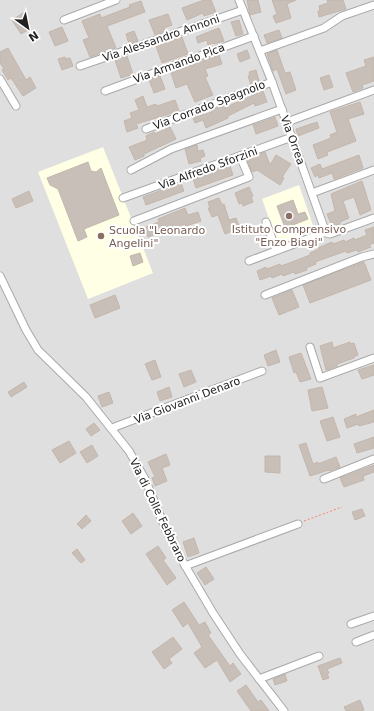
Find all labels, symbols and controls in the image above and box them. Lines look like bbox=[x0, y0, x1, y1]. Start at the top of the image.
north arrow bbox=[8, 8, 48, 48]
street label: Via Alessandro Annoni bbox=[101, 12, 221, 65]
text: N bbox=[26, 28, 41, 44]
street label: Via Armando Pica bbox=[132, 41, 227, 86]
street label: Via Corrado Spagnolo bbox=[151, 78, 267, 133]
street label: Via Orrea bbox=[278, 114, 307, 167]
street label: Via Alfredo Sforzini bbox=[157, 145, 259, 192]
marker: Istituto Comprensivo "Enzo Biagi" bbox=[284, 211, 294, 221]
place label: Istituto Comprensivo "Enzo Biagi" bbox=[232, 223, 346, 249]
place label: Scuola "Leonardo Angelini" bbox=[109, 224, 206, 250]
marker: Scuola "Leonardo Angelini" bbox=[96, 231, 106, 241]
street label: Via Giovanni Denaro bbox=[132, 374, 242, 427]
street label: Via di Colle Febbraro bbox=[127, 456, 188, 564]

